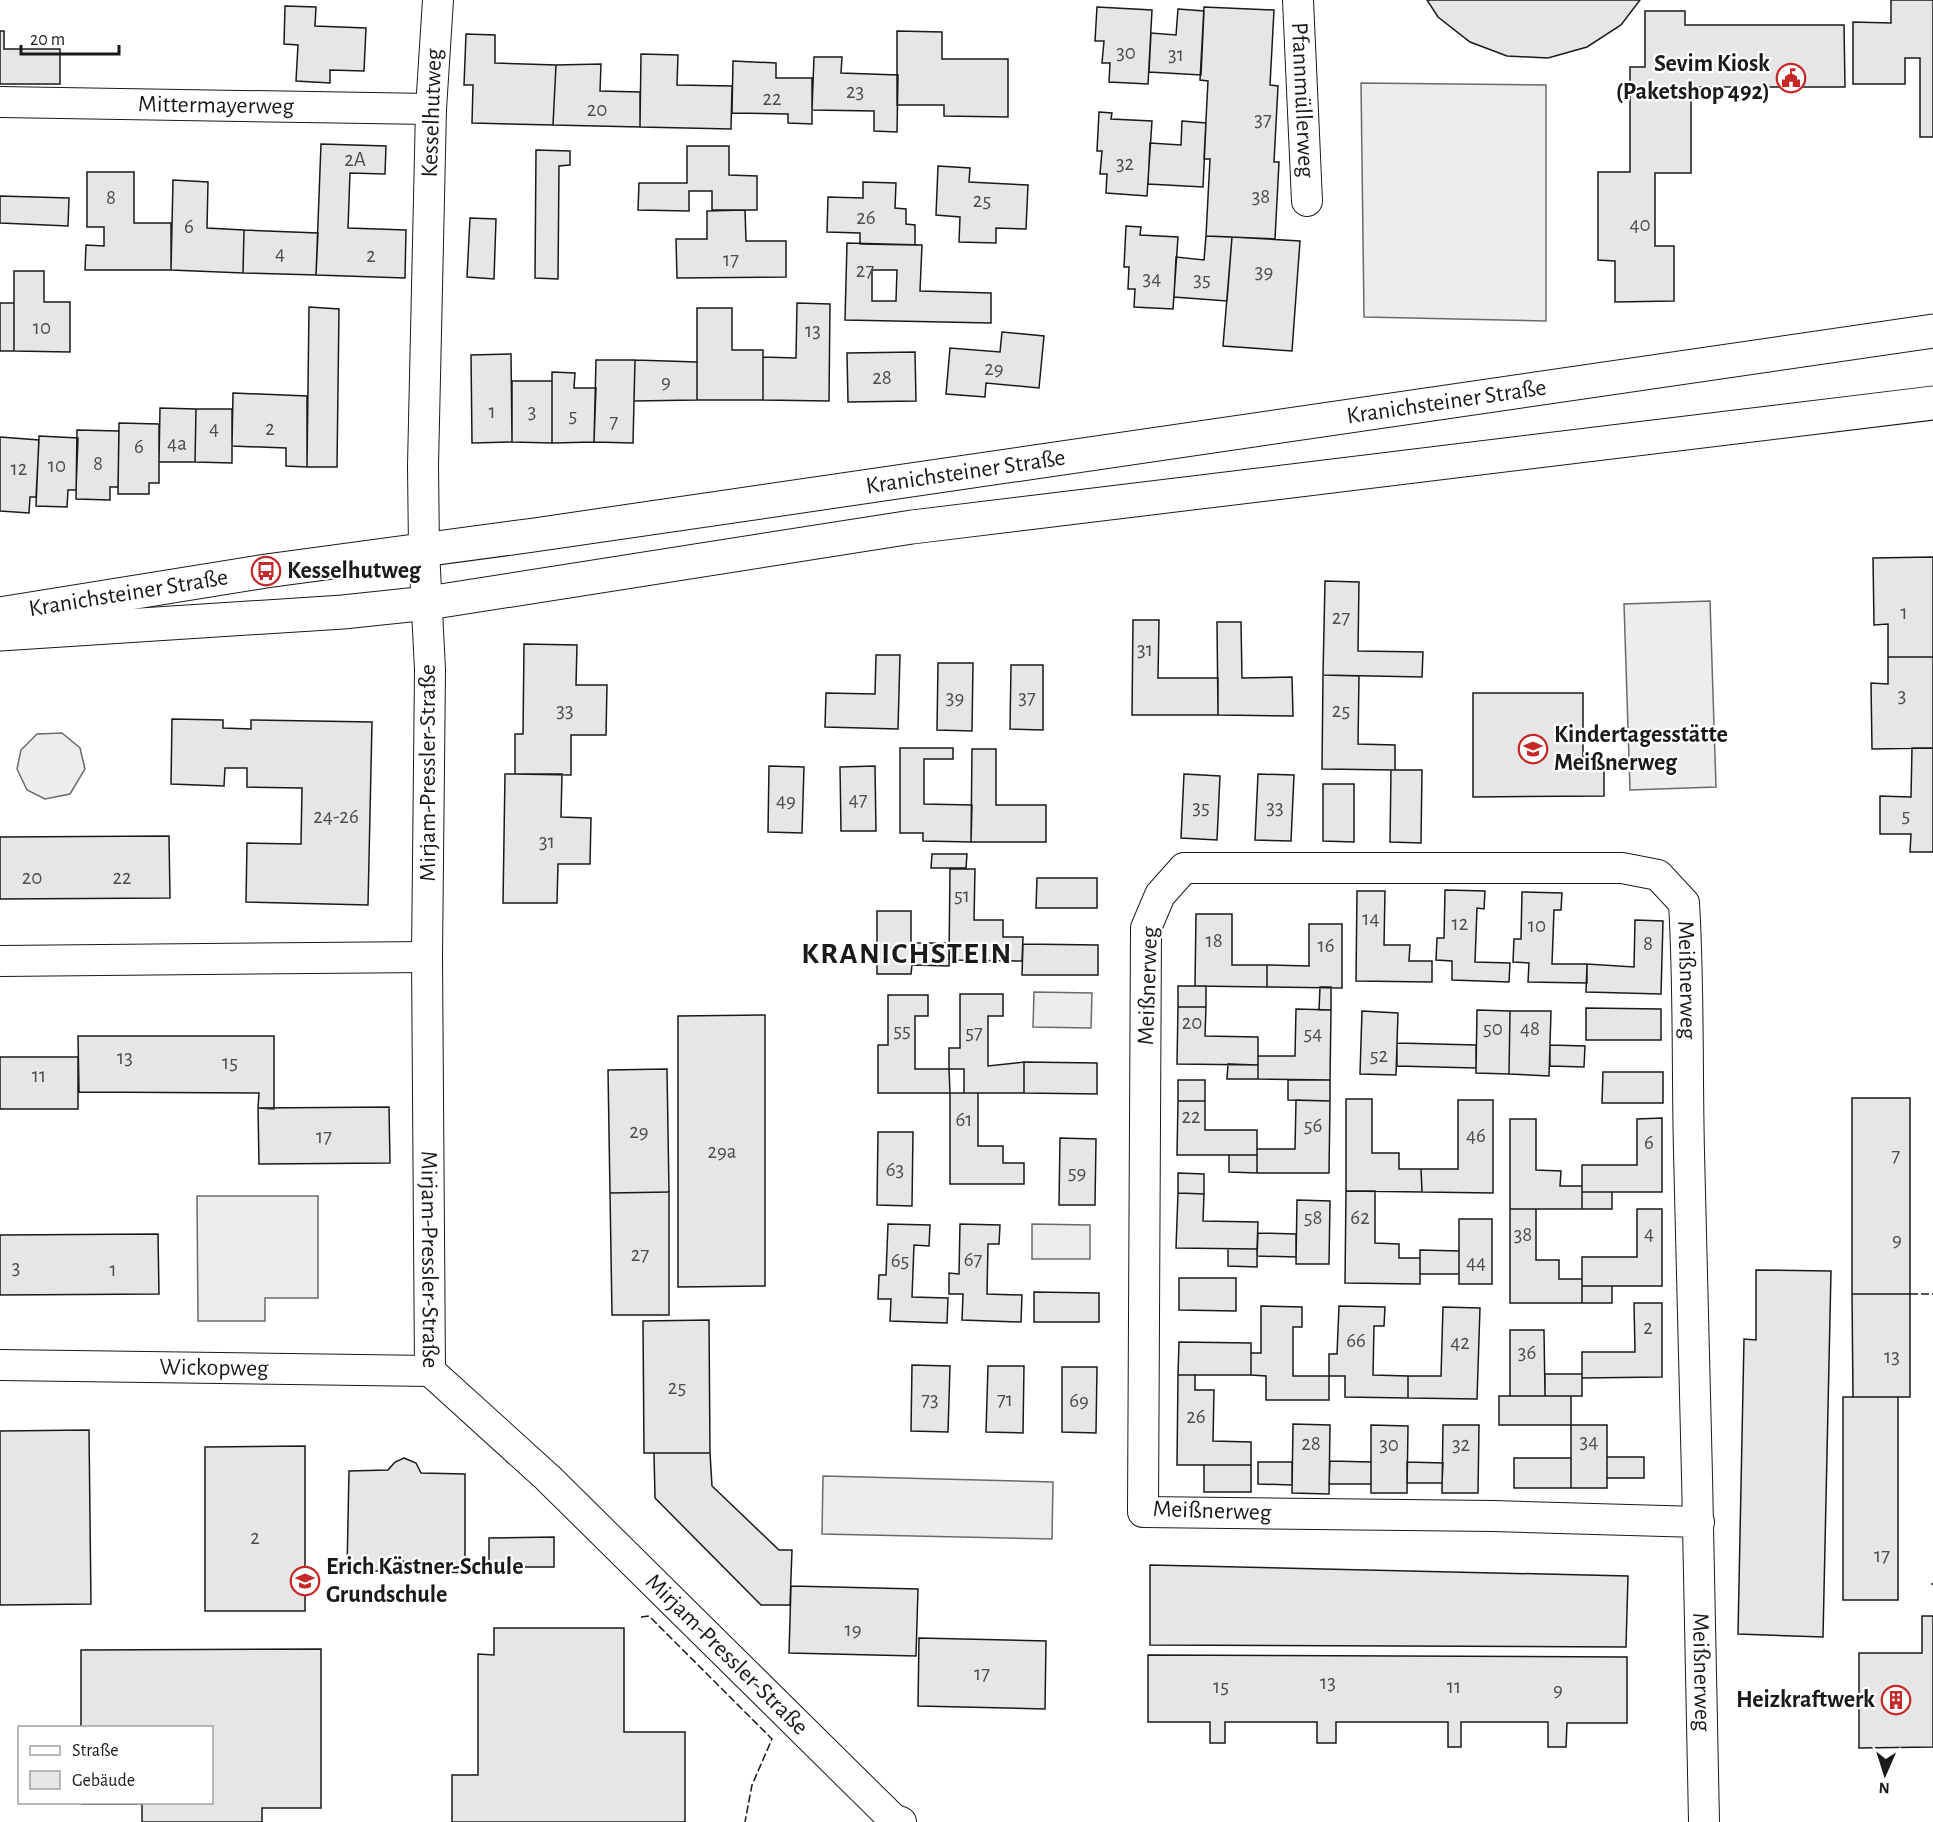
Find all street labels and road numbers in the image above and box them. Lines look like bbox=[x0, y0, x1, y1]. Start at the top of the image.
street label: Pfannmüllerweg bbox=[1287, 22, 1318, 178]
street label: Kesselhutweg bbox=[418, 48, 446, 178]
street label: Mittermayerweg bbox=[138, 92, 294, 119]
street label: Kranichsteiner Straße bbox=[1345, 376, 1548, 428]
street label: Kranichsteiner Straße bbox=[864, 446, 1067, 498]
street label: Kranichsteiner Straße bbox=[27, 565, 230, 621]
street label: Mirjam-Pressler-Straße bbox=[416, 664, 440, 882]
street label: Meißnerweg bbox=[1673, 920, 1700, 1040]
street label: Meißnerweg bbox=[1134, 926, 1162, 1046]
street label: Mirjam-Pressler-Straße bbox=[416, 1151, 442, 1368]
street label: Wickopweg bbox=[159, 1355, 269, 1381]
street label: Meißnerweg bbox=[1152, 1497, 1272, 1525]
street label: Mirjam-Pressler-Straße bbox=[641, 1570, 813, 1740]
street label: Meißnerweg bbox=[1688, 1612, 1714, 1732]

